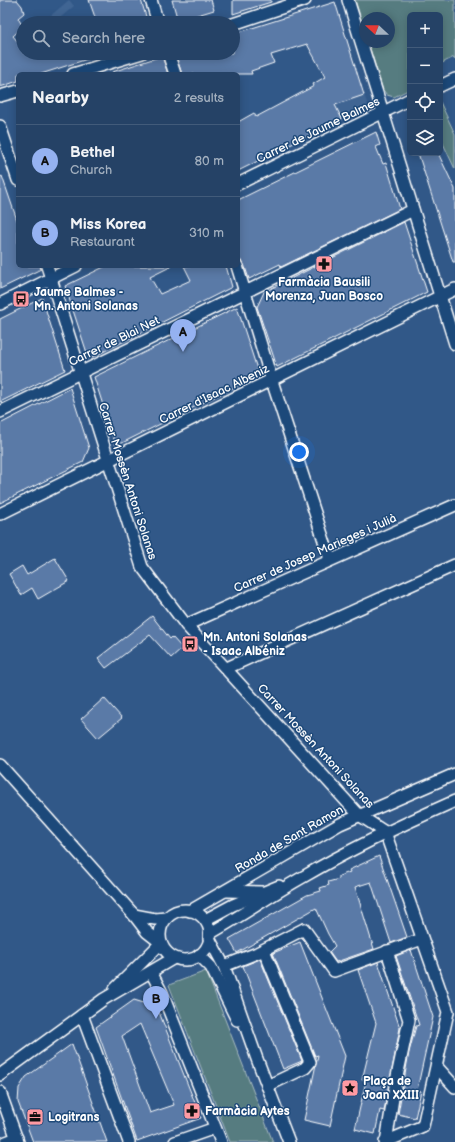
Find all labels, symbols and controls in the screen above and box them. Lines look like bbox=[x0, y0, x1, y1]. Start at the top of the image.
north arrow bbox=[359, 12, 395, 48]
map controls bbox=[407, 12, 443, 156]
button: + bbox=[407, 12, 443, 48]
search box bbox=[16, 16, 240, 60]
icon: search bbox=[30, 27, 52, 49]
text: Search here bbox=[62, 29, 145, 48]
button: − bbox=[407, 48, 443, 84]
button: locate bbox=[407, 84, 443, 120]
text: Nearby bbox=[32, 88, 89, 108]
text: 2 results bbox=[174, 90, 224, 106]
street label: Carrer de Jaume Balmes bbox=[254, 94, 382, 167]
button: layers bbox=[407, 120, 443, 156]
text: Bethel bbox=[70, 143, 115, 162]
text: A bbox=[41, 153, 49, 169]
text: 80 m bbox=[195, 153, 224, 169]
text: Church bbox=[70, 162, 112, 178]
text: Miss Korea bbox=[70, 215, 146, 234]
text: B bbox=[40, 225, 50, 241]
text: 310 m bbox=[189, 225, 224, 241]
text: Restaurant bbox=[70, 234, 135, 250]
pharmacy icon: Farmàcia Bausili Morenza, Juan Bosco bbox=[314, 254, 334, 274]
place label: Farmàcia Bausili Morenza, Juan Bosco bbox=[265, 275, 383, 304]
place label: Jaume Balmes - Mn. Antoni Solanas bbox=[34, 285, 138, 314]
bus stop icon: Jaume Balmes - Mn. Antoni Solanas bbox=[11, 289, 31, 309]
street label: Carrer de Blai Net bbox=[66, 313, 162, 370]
pin: A bbox=[170, 319, 196, 352]
street label: Carrer d'Isaac Albeniz bbox=[157, 361, 272, 428]
street label: Carrer Mossèn Antoni Solanas bbox=[95, 401, 160, 562]
your location bbox=[289, 442, 309, 462]
street label: Carrer de Josep Marieges i Julià bbox=[232, 511, 399, 596]
place label: Mn. Antoni Solanas - Isaac Albéniz bbox=[203, 630, 307, 659]
bus stop icon: Mn. Antoni Solanas - Isaac Albéniz bbox=[180, 634, 200, 654]
street label: Carrer Mossèn Antoni Solanas bbox=[254, 681, 377, 812]
street label: Ronda de Sant Ramon bbox=[232, 802, 346, 877]
pin: B bbox=[143, 986, 169, 1019]
place label: Plaça de Joan XXIII bbox=[363, 1074, 419, 1103]
place icon: Plaça de Joan XXIII bbox=[340, 1078, 360, 1098]
pharmacy icon: Farmàcia Aytes bbox=[182, 1101, 202, 1121]
place label: Farmàcia Aytes bbox=[205, 1104, 290, 1119]
office icon: Logitrans bbox=[25, 1107, 45, 1127]
place label: Logitrans bbox=[48, 1110, 99, 1125]

